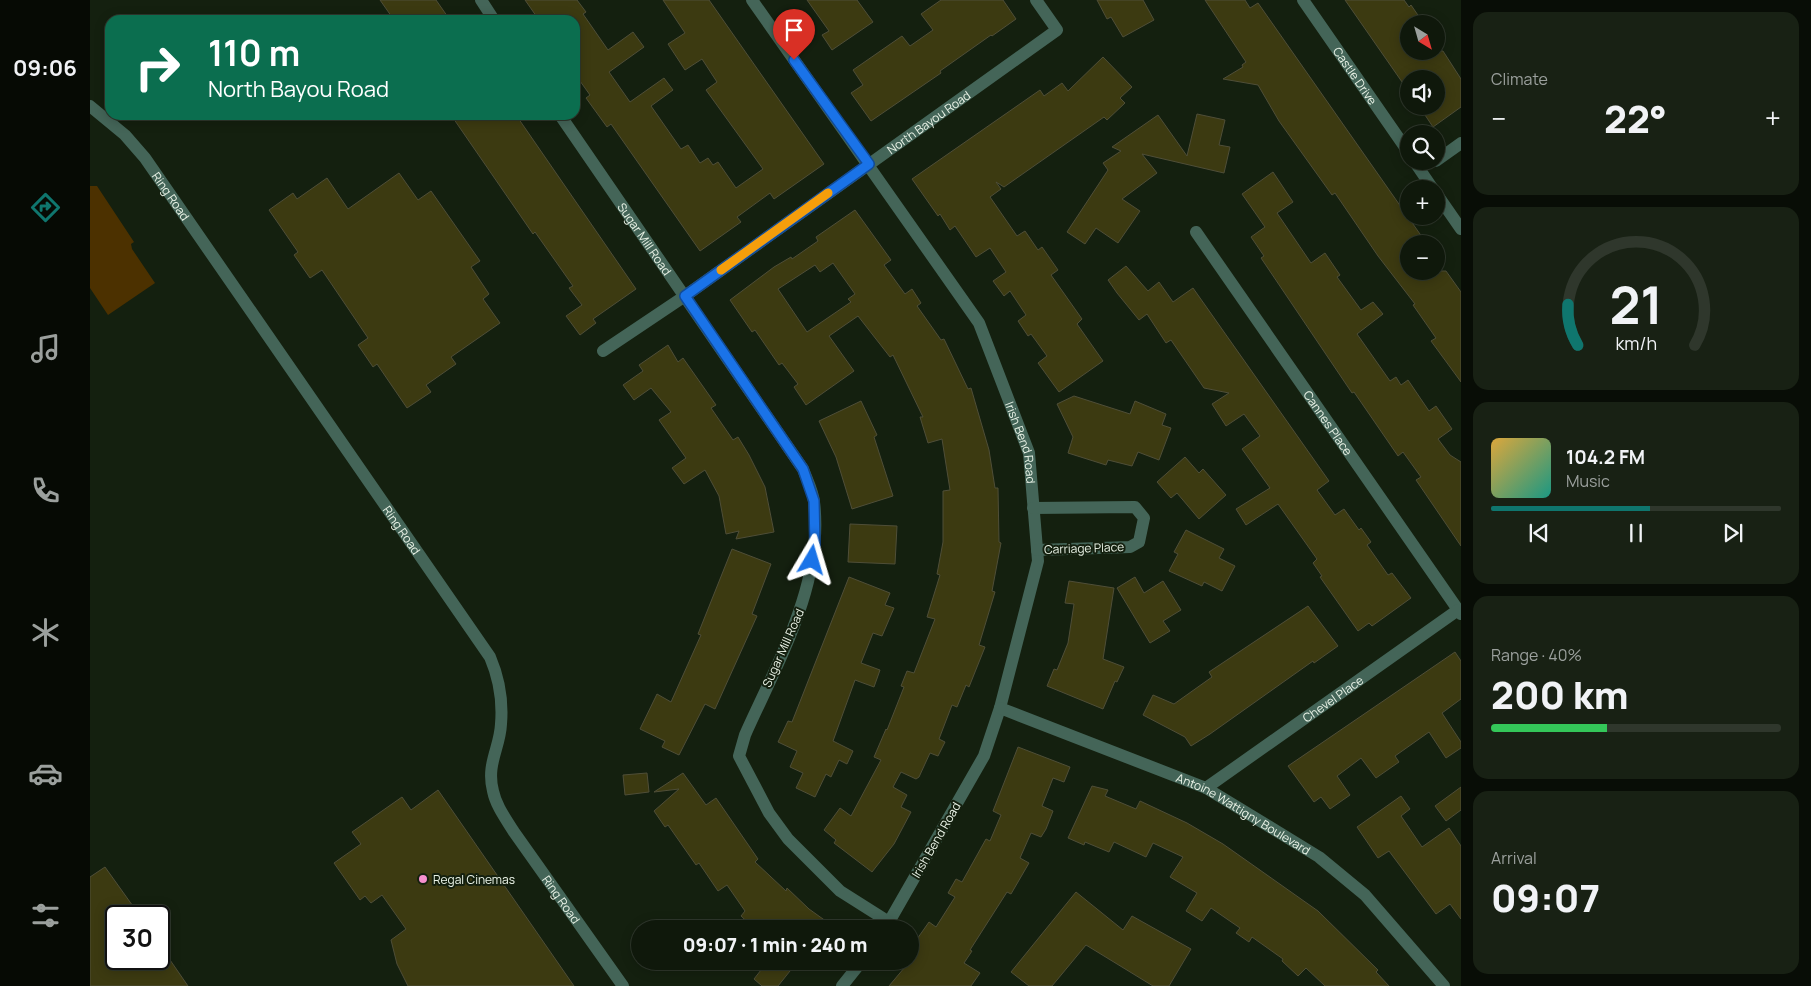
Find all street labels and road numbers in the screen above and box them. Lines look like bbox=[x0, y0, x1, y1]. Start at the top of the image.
street label: Castle Drive bbox=[1329, 43, 1381, 108]
street label: North Bayou Road bbox=[883, 86, 974, 158]
street label: Ring Road bbox=[148, 168, 194, 224]
street label: Sugar Mill Road bbox=[614, 199, 676, 278]
street label: Cannes Place bbox=[1300, 387, 1357, 458]
street label: Irish Bend Road bbox=[1001, 399, 1040, 484]
street label: Ring Road bbox=[379, 502, 425, 558]
street label: Carriage Place bbox=[1044, 538, 1124, 558]
street label: Sugar Mill Road bbox=[758, 606, 808, 690]
street label: Chevel Place bbox=[1299, 671, 1366, 726]
street label: Antoine Wattigny Boulevard bbox=[1174, 769, 1314, 858]
street label: Irish Bend Road bbox=[907, 799, 965, 881]
street label: Ring Road bbox=[539, 872, 585, 927]

